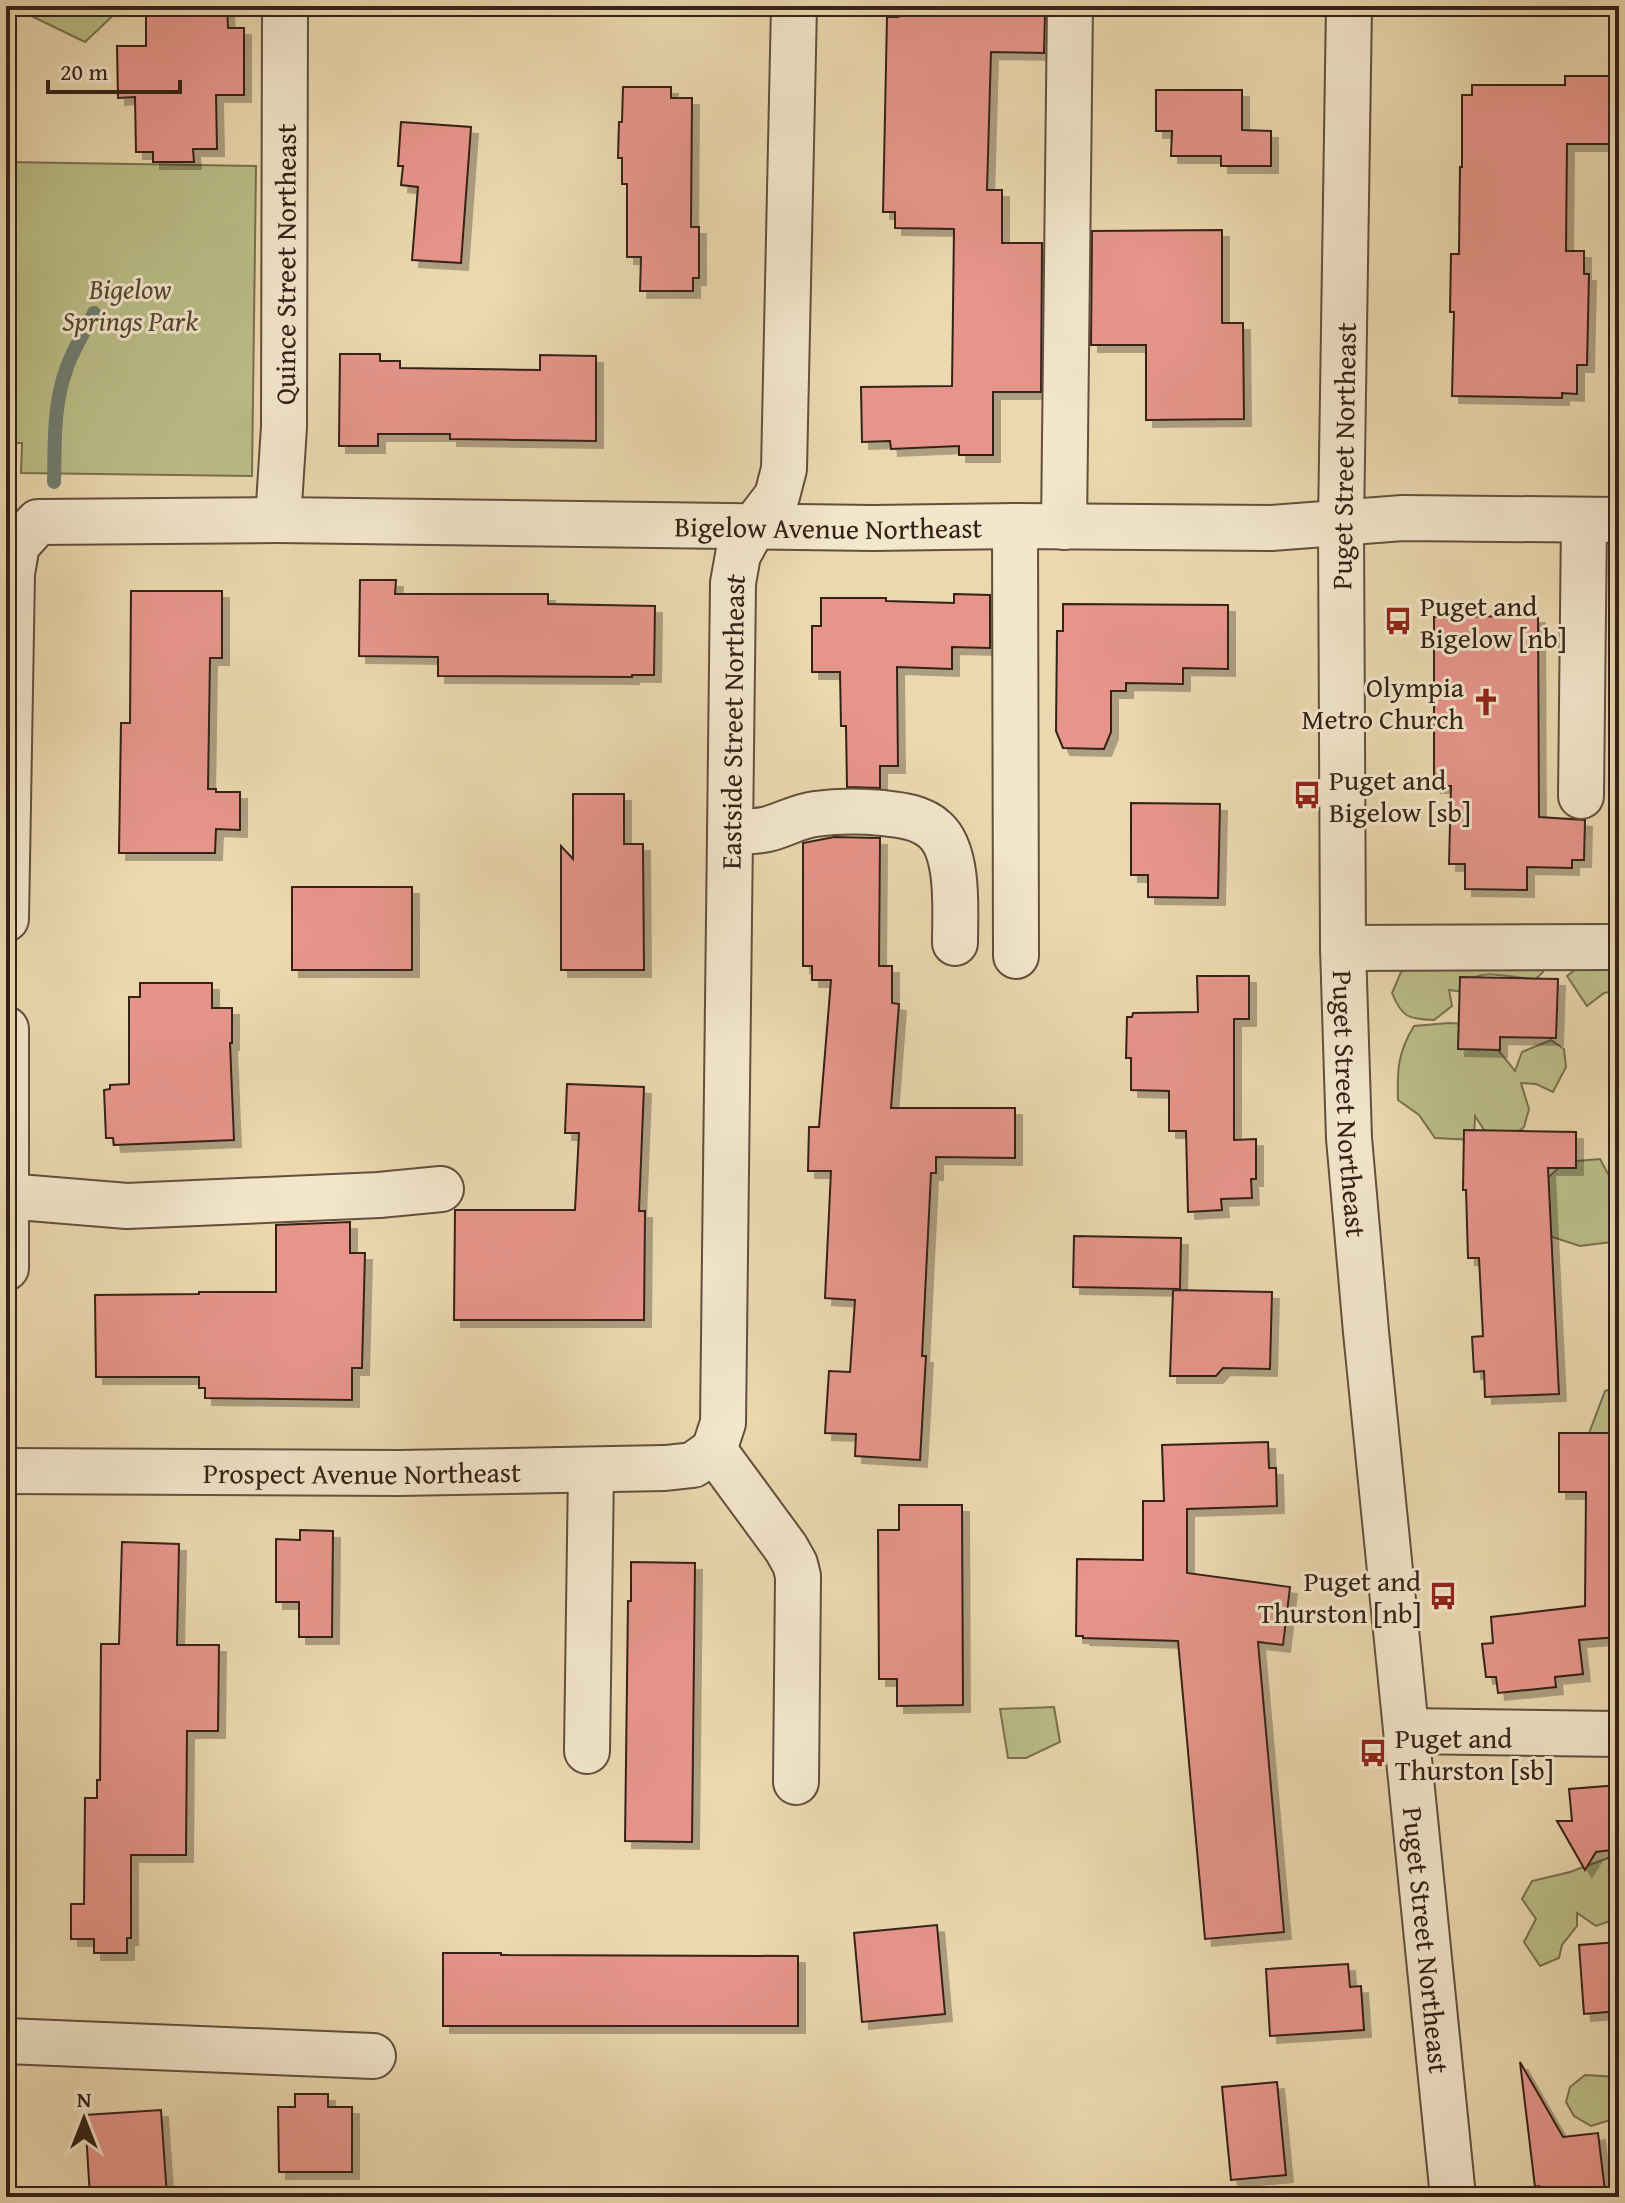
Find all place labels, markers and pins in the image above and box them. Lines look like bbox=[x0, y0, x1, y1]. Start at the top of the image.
place label: Puget and Bigelow [nb] bbox=[1420, 585, 1566, 658]
bus stop icon: Puget and Bigelow [nb] bbox=[1383, 606, 1413, 636]
place label: Olympia Metro Church bbox=[1302, 666, 1465, 739]
church icon: Olympia Metro Church bbox=[1471, 687, 1501, 717]
place label: Puget and Bigelow [sb] bbox=[1329, 759, 1471, 832]
bus stop icon: Puget and Bigelow [sb] bbox=[1292, 780, 1322, 810]
place label: Puget and Thurston [nb] bbox=[1258, 1560, 1421, 1633]
bus stop icon: Puget and Thurston [nb] bbox=[1428, 1581, 1458, 1611]
place label: Puget and Thurston [sb] bbox=[1395, 1717, 1553, 1790]
bus stop icon: Puget and Thurston [sb] bbox=[1358, 1738, 1388, 1768]

